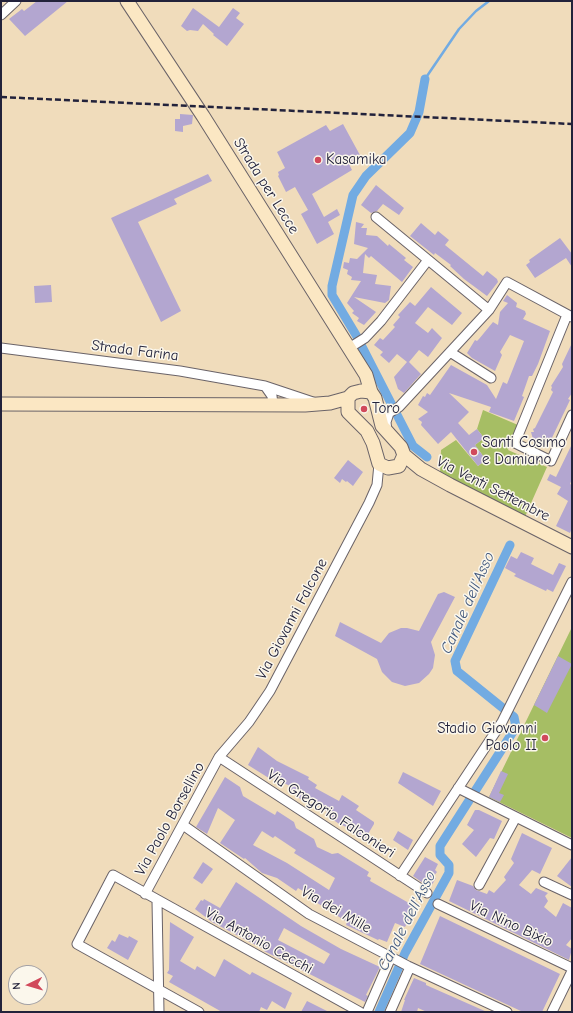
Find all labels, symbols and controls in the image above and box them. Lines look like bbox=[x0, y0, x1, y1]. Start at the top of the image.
street label: Strada per Lecce bbox=[229, 135, 303, 237]
place label: Kasamika bbox=[326, 151, 387, 169]
marker: Kasamika bbox=[313, 155, 323, 165]
street label: Strada Farina bbox=[90, 337, 180, 365]
place label: Toro bbox=[372, 400, 400, 418]
marker: Toro bbox=[359, 404, 369, 414]
place label: Santi Cosimo e Damiano bbox=[482, 434, 566, 469]
marker: Santi Cosimo e Damiano bbox=[469, 447, 479, 457]
street label: Via Venti Settembre bbox=[433, 453, 553, 525]
water label: Canale dell'Asso bbox=[437, 549, 499, 657]
street label: Via Giovanni Falcone bbox=[252, 555, 332, 683]
place label: Stadio Giovanni Paolo II bbox=[437, 720, 537, 755]
marker: Stadio Giovanni Paolo II bbox=[540, 733, 550, 743]
street label: Via Paolo Borsellino bbox=[131, 759, 209, 879]
street label: Via Gregorio Falconieri bbox=[264, 766, 398, 862]
water label: Canale dell'Asso bbox=[374, 868, 440, 974]
street label: Via dei Mille bbox=[298, 883, 374, 937]
street label: Via Nino Bixio bbox=[466, 897, 556, 951]
street label: Via Antonio Cecchi bbox=[202, 904, 316, 978]
north arrow bbox=[8, 965, 48, 1005]
text: N bbox=[10, 982, 23, 990]

